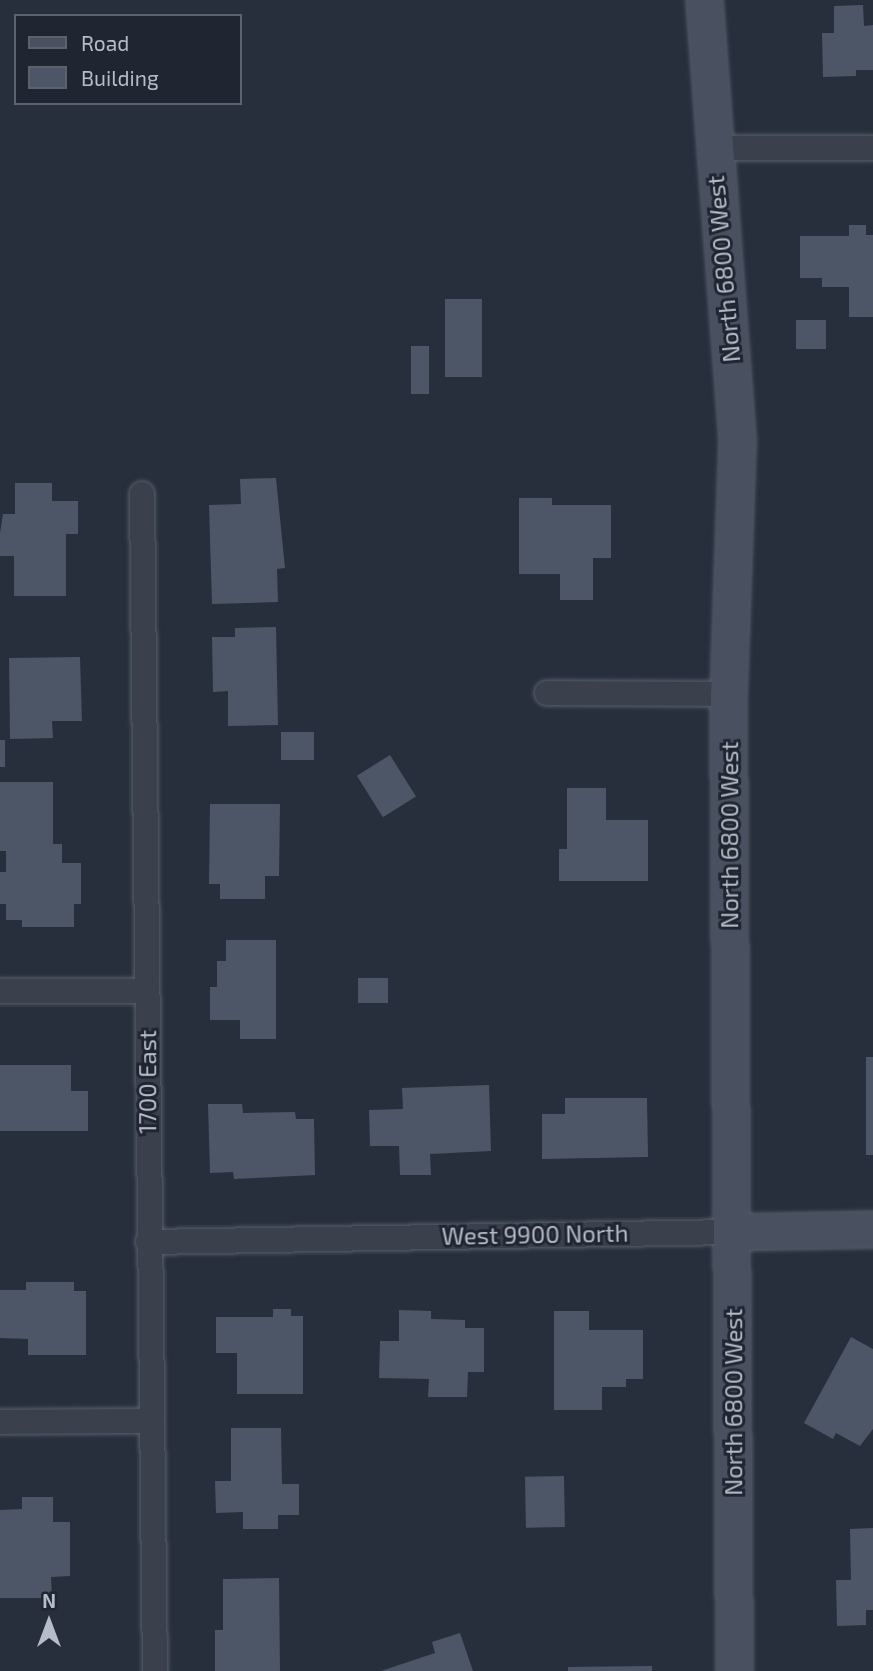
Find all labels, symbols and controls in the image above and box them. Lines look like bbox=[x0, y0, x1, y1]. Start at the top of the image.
legend bbox=[14, 14, 242, 105]
text: Road bbox=[81, 30, 129, 55]
text: Building bbox=[81, 65, 159, 90]
street label: North 6800 West bbox=[700, 174, 746, 364]
street label: North 6800 West bbox=[715, 741, 743, 929]
street label: 1700 East bbox=[133, 1030, 161, 1134]
street label: West 9900 North bbox=[441, 1218, 629, 1250]
street label: North 6800 West bbox=[719, 1308, 747, 1496]
north arrow bbox=[14, 1587, 84, 1657]
text: N bbox=[42, 1589, 56, 1612]

